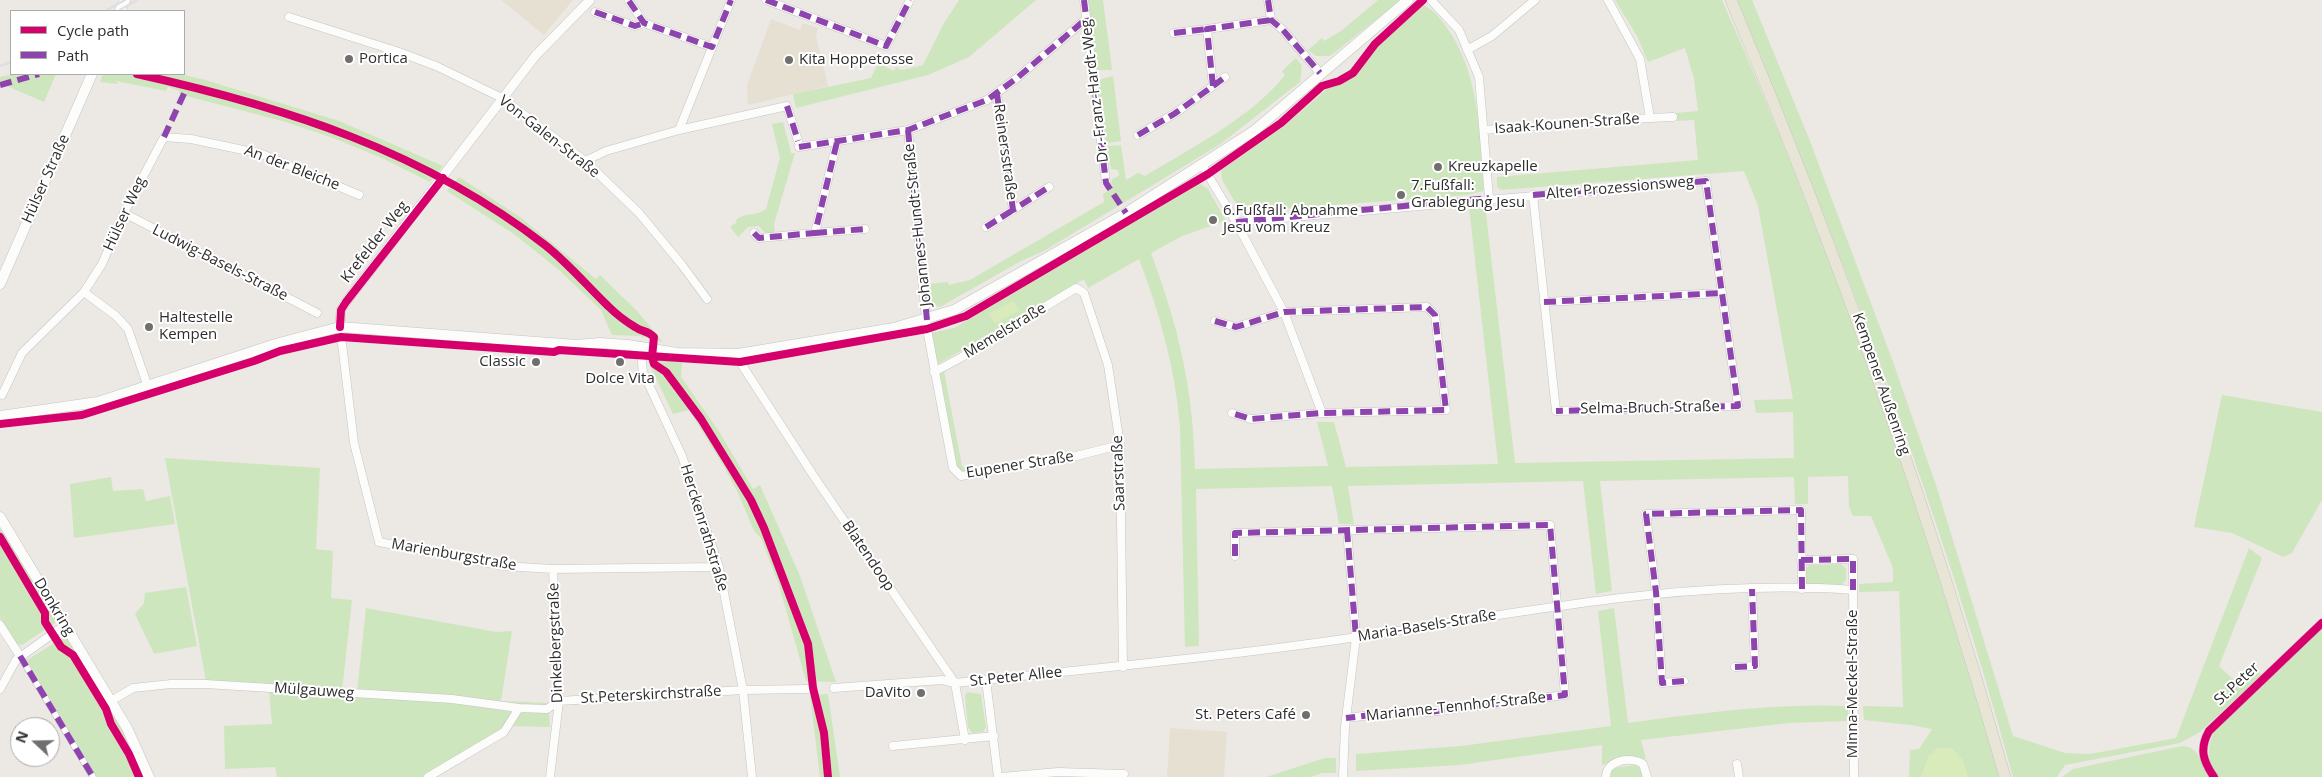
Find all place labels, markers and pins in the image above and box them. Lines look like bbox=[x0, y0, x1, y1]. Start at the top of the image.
place label: Portica bbox=[359, 50, 408, 68]
place label: Kita Hoppetosse bbox=[799, 51, 913, 69]
marker: Portica bbox=[343, 53, 355, 65]
marker: Kita Hoppetosse bbox=[783, 54, 795, 66]
place label: Kreuzkapelle bbox=[1448, 158, 1538, 176]
marker: Kreuzkapelle bbox=[1432, 161, 1444, 173]
place label: 7.Fußfall: Grablegung Jesu bbox=[1411, 177, 1525, 212]
marker: 7.Fußfall: Grablegung Jesu bbox=[1395, 189, 1407, 201]
place label: 6.Fußfall: Abnahme Jesu vom Kreuz bbox=[1223, 202, 1358, 237]
marker: 6.Fußfall: Abnahme Jesu vom Kreuz bbox=[1207, 214, 1219, 226]
place label: Haltestelle Kempen bbox=[159, 309, 233, 344]
marker: Haltestelle Kempen bbox=[143, 321, 155, 333]
place label: Classic bbox=[479, 353, 526, 371]
marker: Classic bbox=[530, 356, 542, 368]
marker: Dolce Vita bbox=[614, 356, 626, 368]
place label: Dolce Vita bbox=[585, 370, 655, 388]
place label: DaVito bbox=[865, 684, 911, 702]
marker: DaVito bbox=[915, 687, 927, 699]
place label: St. Peters Café bbox=[1195, 706, 1296, 724]
marker: St. Peters Café bbox=[1300, 709, 1312, 721]

